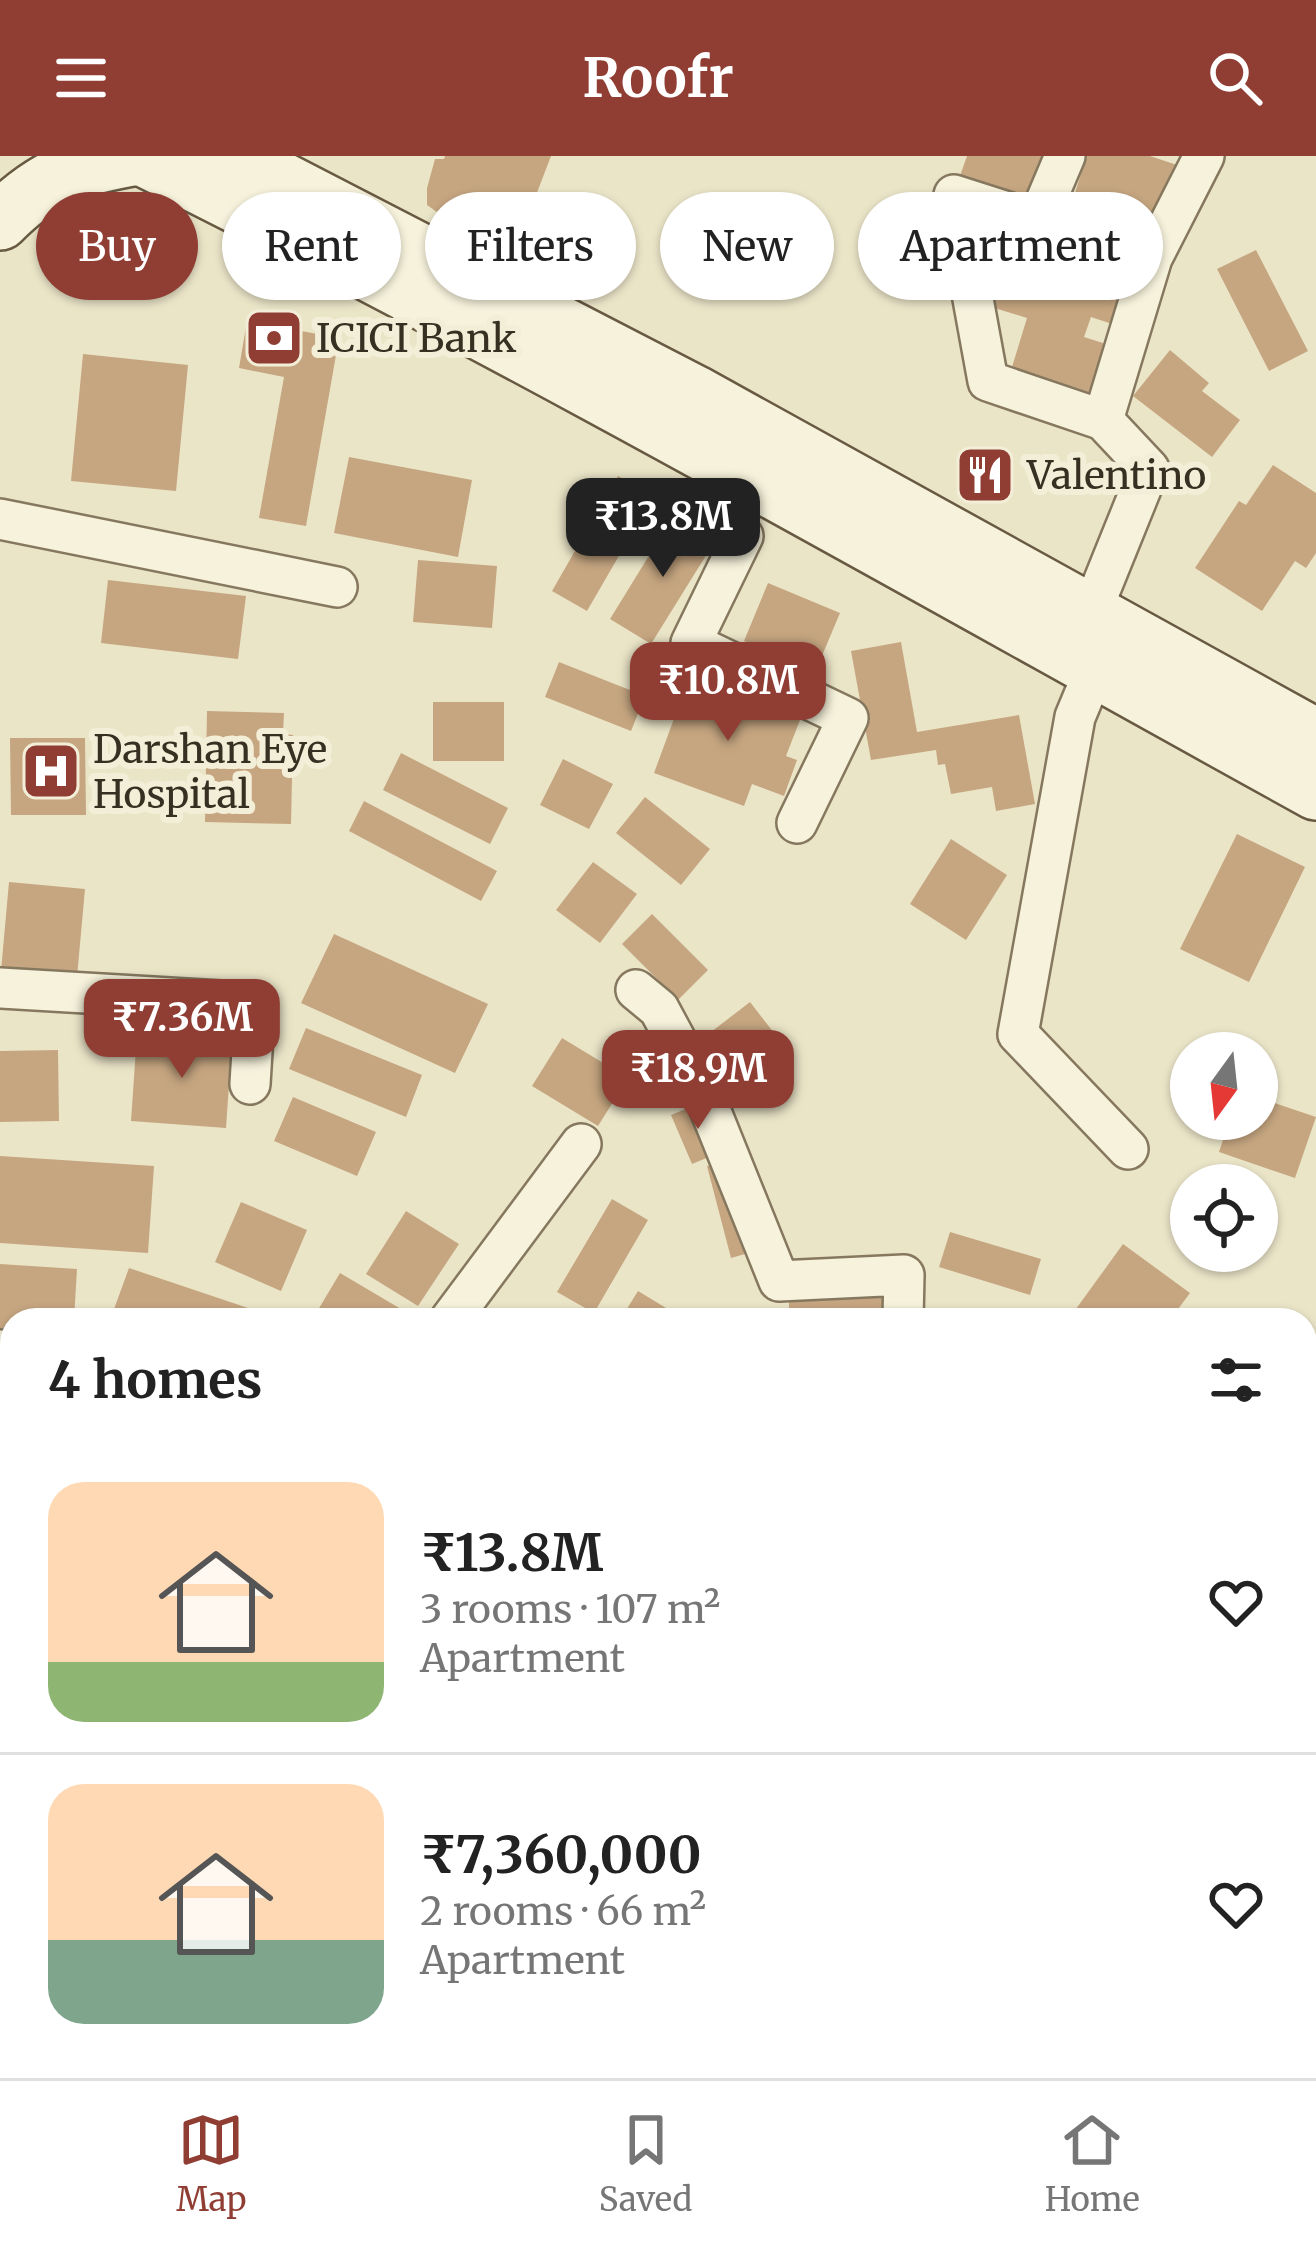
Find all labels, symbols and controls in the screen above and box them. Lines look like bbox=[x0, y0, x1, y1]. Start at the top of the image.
text: Roofr bbox=[582, 44, 734, 112]
icon: menu bbox=[48, 45, 114, 111]
icon: search bbox=[1202, 45, 1268, 111]
chip: Buy bbox=[36, 192, 198, 300]
chip: Rent bbox=[222, 192, 401, 300]
chip: Filters bbox=[425, 192, 636, 300]
chip: New bbox=[660, 192, 834, 300]
chip: Apartment bbox=[858, 192, 1163, 300]
bank icon: ICICI Bank bbox=[243, 307, 305, 369]
place label: ICICI Bank bbox=[316, 314, 517, 363]
restaurant icon: Valentino bbox=[954, 444, 1016, 506]
place label: Valentino bbox=[1026, 451, 1206, 500]
pin: ₹13.8M bbox=[565, 478, 761, 580]
text: ₹13.8M bbox=[593, 492, 733, 541]
pin: ₹10.8M bbox=[630, 642, 826, 744]
text: ₹10.8M bbox=[657, 656, 799, 705]
place label: Darshan Eye Hospital bbox=[93, 725, 327, 819]
hospital icon: Darshan Eye Hospital bbox=[20, 740, 82, 802]
pin: ₹7.36M bbox=[84, 979, 280, 1081]
text: ₹7.36M bbox=[111, 993, 253, 1042]
pin: ₹18.9M bbox=[600, 1030, 796, 1132]
north arrow bbox=[1170, 1032, 1278, 1140]
map controls bbox=[1170, 1032, 1278, 1272]
text: ₹18.9M bbox=[629, 1044, 767, 1093]
button: locate bbox=[1170, 1164, 1278, 1272]
icon: filters bbox=[1203, 1347, 1269, 1413]
text: 4 homes bbox=[48, 1348, 262, 1412]
text: ₹13.8M bbox=[420, 1521, 603, 1585]
icon: home bbox=[144, 1530, 288, 1674]
icon: heart bbox=[1203, 1569, 1269, 1635]
text: 3 rooms · 107 m² bbox=[420, 1585, 720, 1634]
text: Apartment bbox=[420, 1634, 625, 1683]
text: ₹7,360,000 bbox=[420, 1823, 701, 1887]
icon: home bbox=[144, 1832, 288, 1976]
icon: heart bbox=[1203, 1871, 1269, 1937]
text: 2 rooms · 66 m² bbox=[420, 1887, 706, 1936]
text: Apartment bbox=[420, 1936, 625, 1985]
tab: Map bbox=[176, 2107, 247, 2220]
tab: Saved bbox=[599, 2107, 692, 2220]
tab: Home bbox=[1045, 2107, 1140, 2220]

